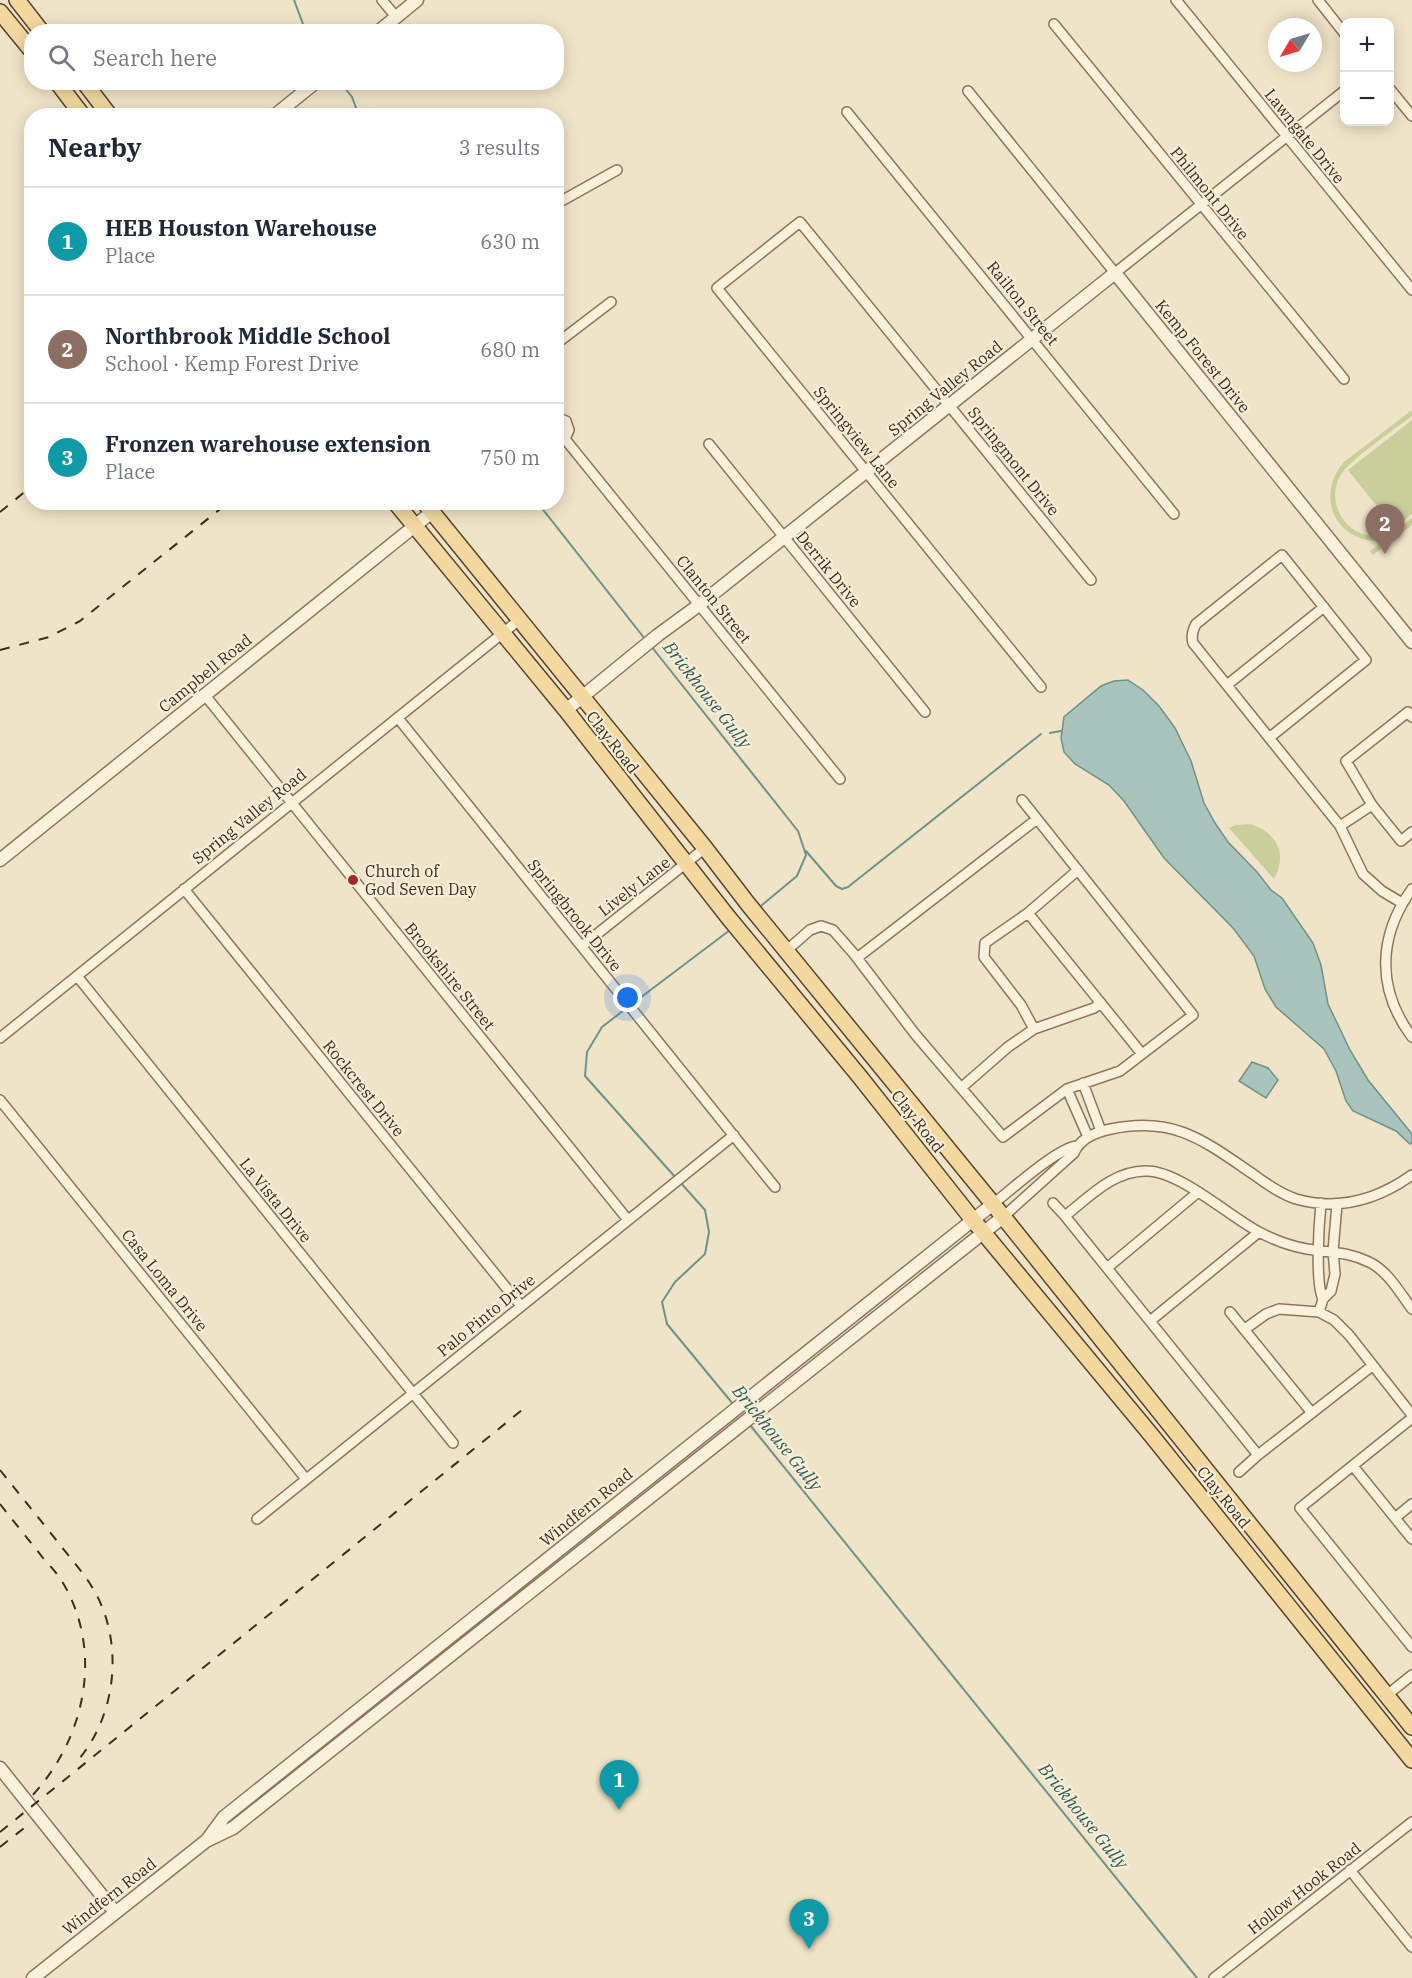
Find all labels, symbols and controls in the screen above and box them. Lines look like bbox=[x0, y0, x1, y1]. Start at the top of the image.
north arrow bbox=[1268, 18, 1322, 72]
map controls bbox=[1340, 18, 1394, 126]
button: + bbox=[1340, 18, 1394, 72]
search box bbox=[24, 24, 564, 90]
icon: search bbox=[45, 41, 78, 74]
text: Search here bbox=[93, 43, 217, 72]
button: − bbox=[1340, 72, 1394, 126]
street label: Lawngate Drive bbox=[1261, 85, 1349, 187]
text: Nearby bbox=[48, 130, 142, 164]
text: 3 results bbox=[459, 134, 540, 161]
street label: Philmont Drive bbox=[1166, 142, 1254, 244]
text: HEB Houston Warehouse bbox=[105, 213, 377, 242]
text: 1 bbox=[62, 228, 74, 255]
text: 630 m bbox=[480, 228, 540, 255]
text: Place bbox=[105, 242, 155, 269]
street label: Railton Street bbox=[983, 257, 1063, 350]
street label: Kemp Forest Drive bbox=[1151, 295, 1255, 417]
text: Northbrook Middle School bbox=[105, 321, 390, 350]
text: 2 bbox=[62, 336, 74, 363]
text: 680 m bbox=[480, 336, 540, 363]
street label: Spring Valley Road bbox=[884, 336, 1006, 440]
text: School · Kemp Forest Drive bbox=[105, 350, 359, 377]
street label: Springview Lane bbox=[810, 382, 904, 492]
street label: Springmont Drive bbox=[964, 402, 1064, 520]
text: Fronzen warehouse extension bbox=[105, 429, 431, 458]
text: 3 bbox=[62, 444, 74, 471]
text: 750 m bbox=[480, 444, 540, 471]
text: Place bbox=[105, 458, 155, 485]
pin: 2 bbox=[1366, 504, 1404, 554]
street label: Derrik Drive bbox=[792, 527, 866, 611]
street label: Clanton Street bbox=[672, 551, 756, 647]
street label: Campbell Road bbox=[154, 629, 256, 717]
water label: Brickhouse Gully bbox=[658, 636, 758, 754]
street label: Clay Road bbox=[582, 707, 644, 778]
street label: Spring Valley Road bbox=[188, 764, 310, 868]
street label: Lively Lane bbox=[594, 852, 674, 920]
street label: Springbrook Drive bbox=[524, 855, 626, 975]
place label: Church of God Seven Day bbox=[365, 861, 477, 899]
marker: Church of God Seven Day bbox=[346, 873, 360, 887]
street label: Brookshire Street bbox=[401, 918, 500, 1034]
your location bbox=[613, 983, 642, 1012]
street label: Rockcrest Drive bbox=[319, 1036, 409, 1140]
street label: Clay Road bbox=[887, 1086, 949, 1157]
street label: La Vista Drive bbox=[236, 1153, 316, 1247]
street label: Casa Loma Drive bbox=[118, 1225, 212, 1335]
street label: Palo Pinto Drive bbox=[433, 1269, 539, 1361]
water label: Brickhouse Gully bbox=[727, 1379, 828, 1497]
street label: Clay Road bbox=[1193, 1462, 1255, 1532]
street label: Windfern Road bbox=[536, 1463, 637, 1550]
water label: Brickhouse Gully bbox=[1033, 1757, 1134, 1875]
pin: 1 bbox=[600, 1760, 638, 1810]
street label: Hollow Hook Road bbox=[1243, 1837, 1365, 1938]
street label: Windfern Road bbox=[58, 1853, 160, 1939]
pin: 3 bbox=[790, 1900, 828, 1949]

